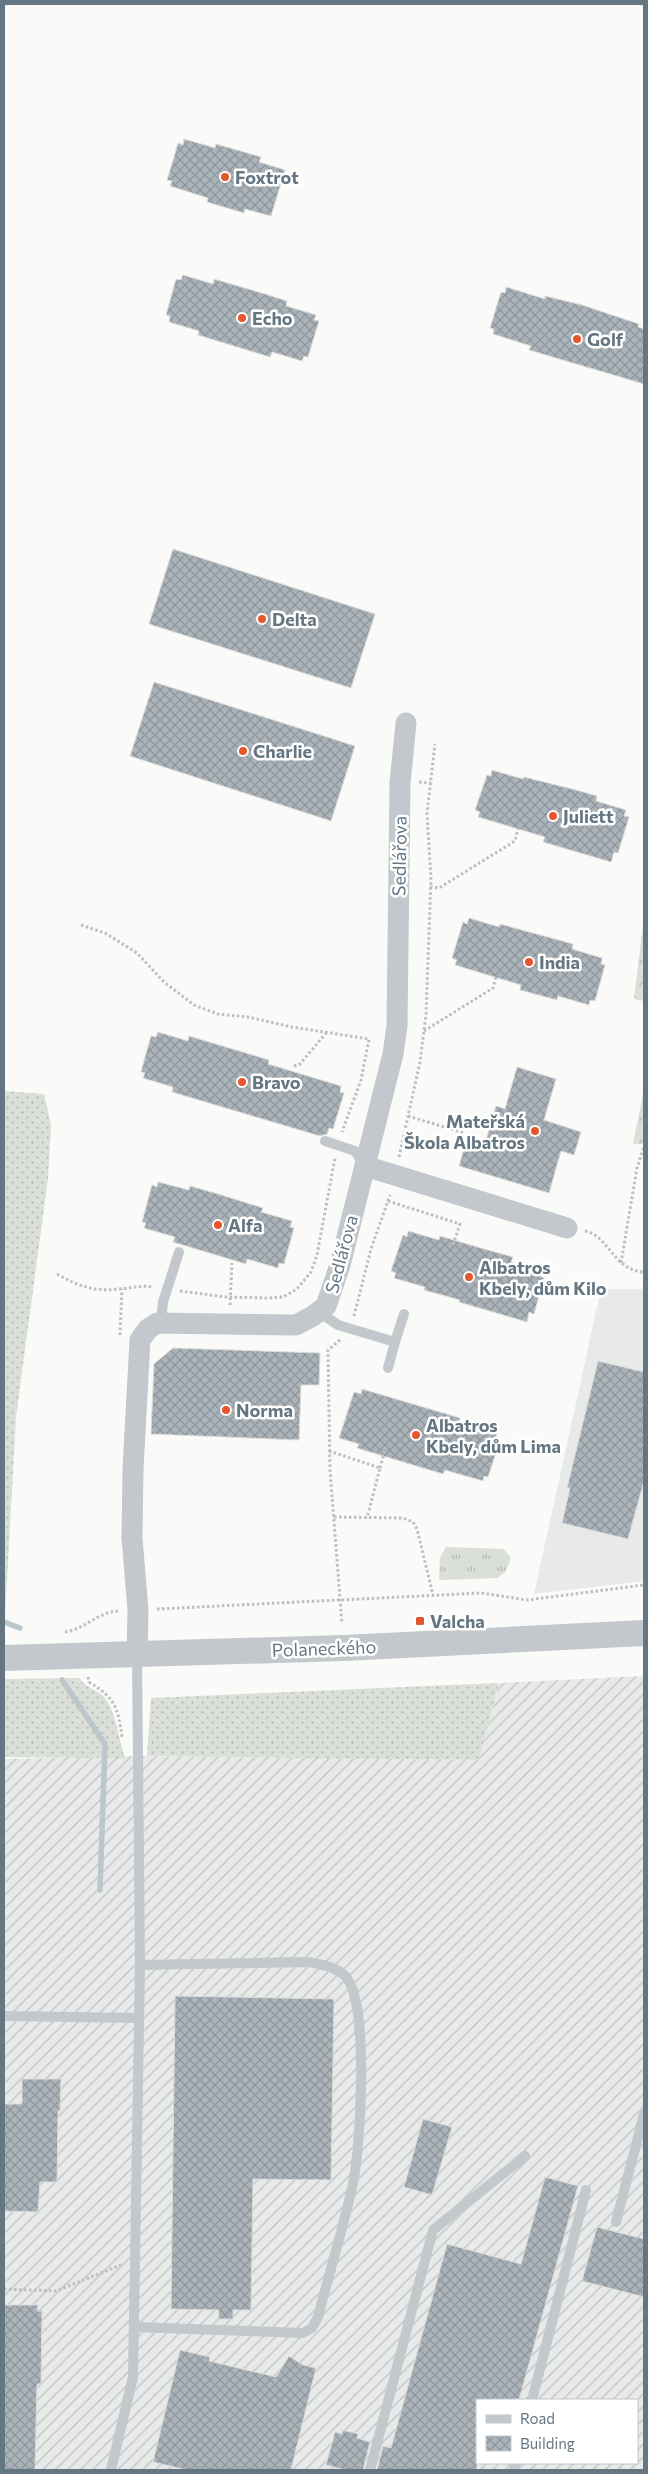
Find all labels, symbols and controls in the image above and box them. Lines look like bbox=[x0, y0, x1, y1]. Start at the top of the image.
place label: Foxtrot bbox=[235, 166, 299, 188]
marker: Foxtrot bbox=[219, 171, 231, 183]
place label: Echo bbox=[252, 307, 293, 329]
marker: Echo bbox=[236, 312, 248, 324]
place label: Golf bbox=[587, 328, 624, 350]
marker: Golf bbox=[571, 333, 583, 345]
place label: Delta bbox=[272, 608, 317, 630]
marker: Delta bbox=[256, 613, 268, 625]
place label: Charlie bbox=[253, 740, 312, 762]
marker: Charlie bbox=[237, 745, 249, 757]
place label: Juliett bbox=[563, 805, 614, 827]
marker: Juliett bbox=[547, 810, 559, 822]
street label: Sedlářova bbox=[387, 816, 411, 896]
place label: India bbox=[539, 951, 580, 973]
marker: India bbox=[523, 956, 535, 968]
place label: Bravo bbox=[252, 1071, 301, 1093]
marker: Bravo bbox=[236, 1076, 248, 1088]
place label: Mateřská Škola Albatros bbox=[404, 1110, 525, 1153]
marker: Mateřská Škola Albatros bbox=[529, 1125, 541, 1137]
street label: Sedlářova bbox=[320, 1212, 362, 1296]
place label: Alfa bbox=[228, 1214, 263, 1236]
marker: Alfa bbox=[212, 1219, 224, 1231]
place label: Albatros Kbely, dům Kilo bbox=[479, 1256, 607, 1299]
marker: Albatros Kbely, dům Kilo bbox=[463, 1271, 475, 1283]
place label: Norma bbox=[236, 1399, 293, 1421]
marker: Norma bbox=[220, 1404, 232, 1416]
place label: Albatros Kbely, dům Lima bbox=[426, 1414, 561, 1457]
marker: Albatros Kbely, dům Lima bbox=[410, 1429, 422, 1441]
place label: Valcha bbox=[430, 1610, 485, 1632]
marker: Valcha bbox=[414, 1615, 426, 1627]
street label: Polaneckého bbox=[271, 1635, 377, 1661]
legend bbox=[476, 2399, 638, 2464]
text: Road bbox=[520, 2409, 555, 2427]
text: Building bbox=[520, 2434, 575, 2452]

